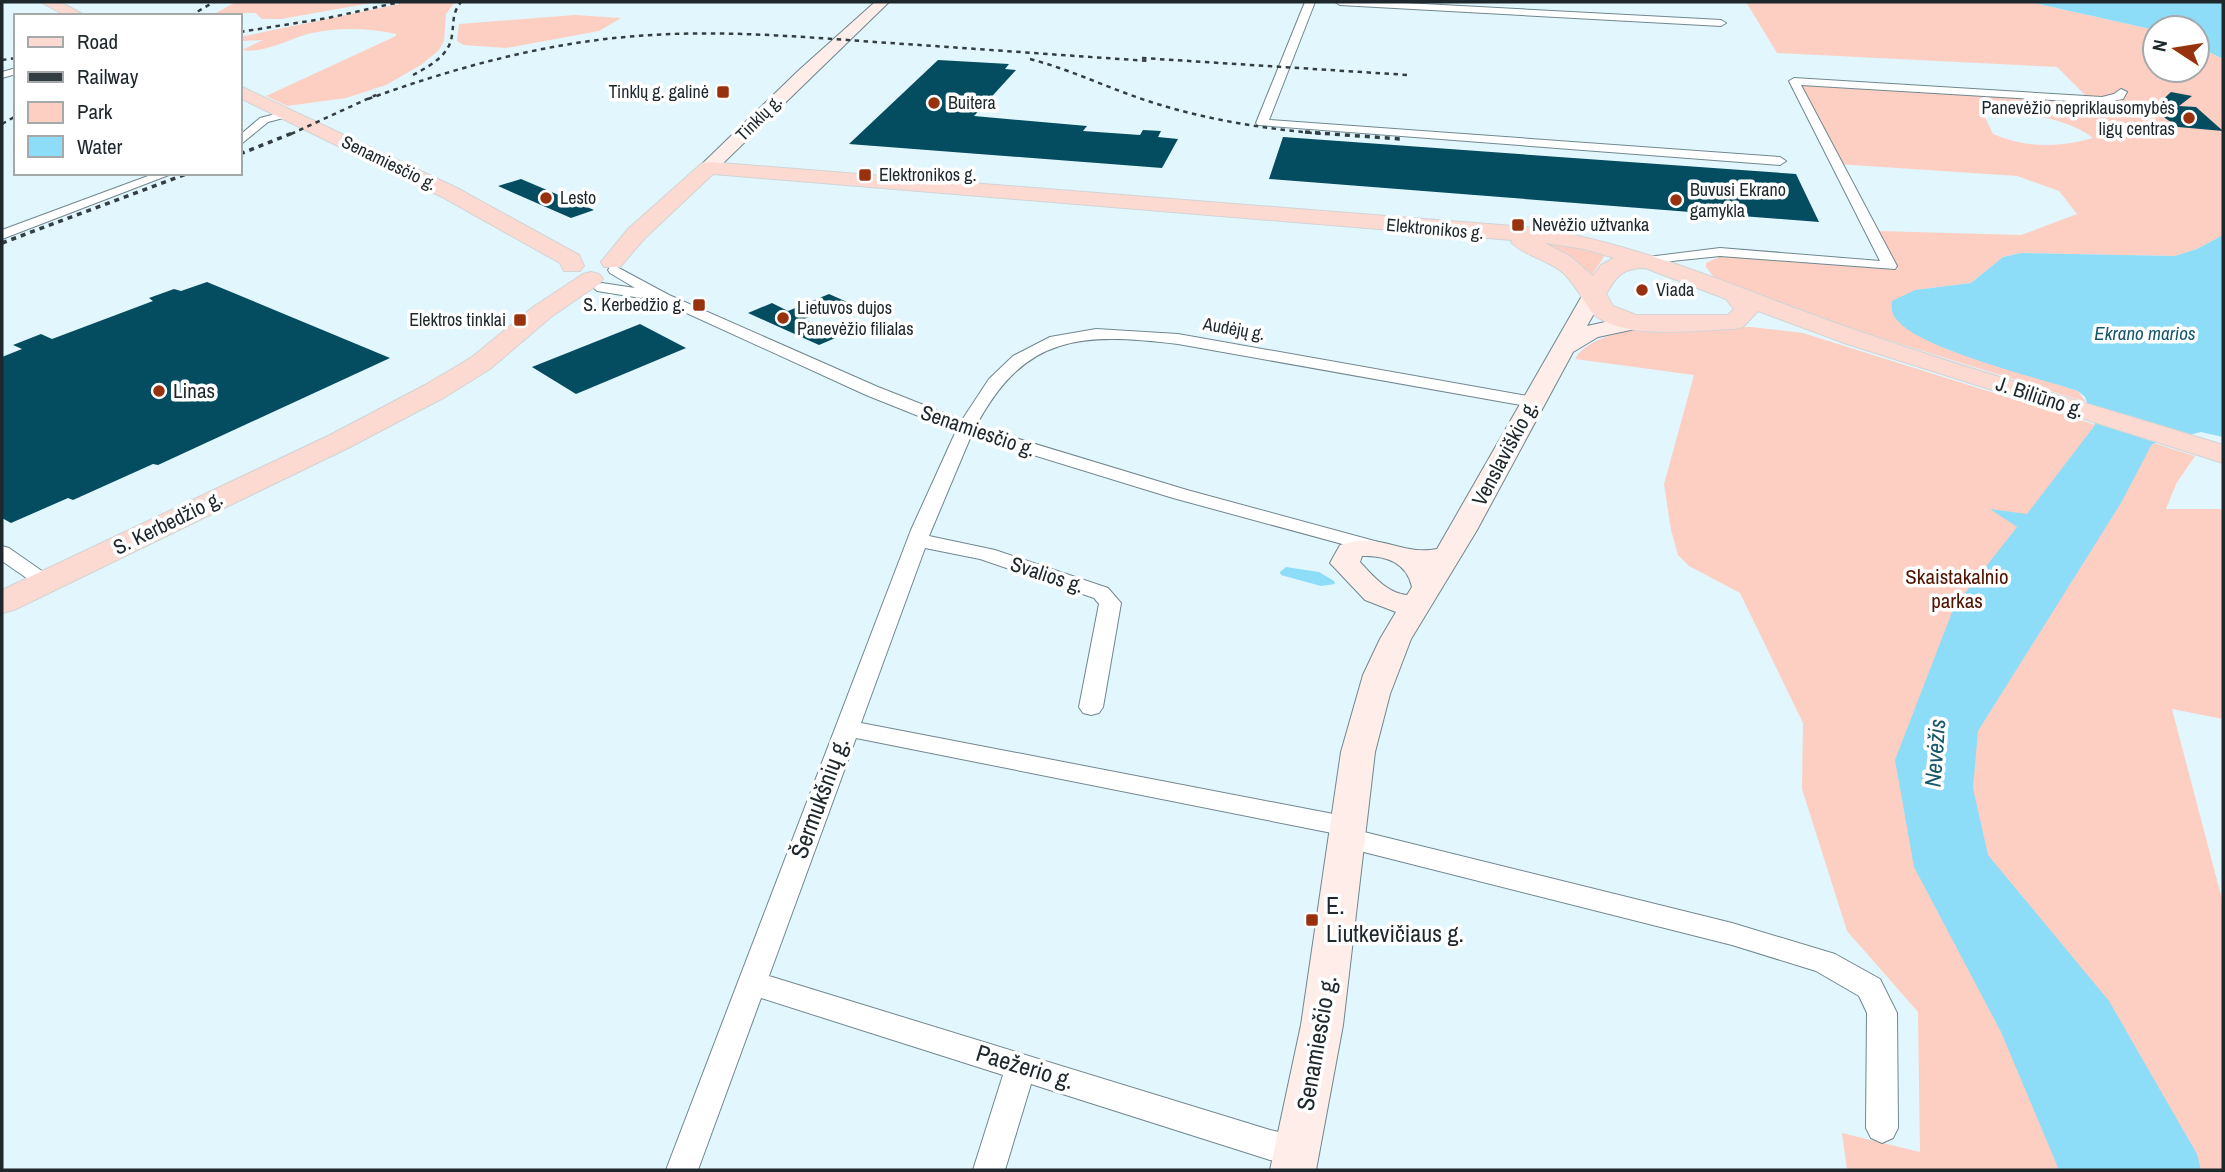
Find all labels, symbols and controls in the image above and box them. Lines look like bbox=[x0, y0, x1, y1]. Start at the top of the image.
legend bbox=[14, 14, 242, 175]
north arrow bbox=[2141, 14, 2211, 84]
text: Road bbox=[77, 27, 118, 56]
text: N bbox=[2145, 37, 2173, 54]
text: Railway bbox=[77, 62, 139, 91]
place label: Tinklų g. galinė bbox=[608, 79, 709, 104]
marker: Tinklų g. galinė bbox=[715, 84, 731, 100]
street label: Tinklų g. bbox=[730, 89, 787, 146]
place label: Buitera bbox=[948, 90, 996, 115]
marker: Buitera bbox=[926, 95, 942, 111]
place label: Panevėžio nepriklausomybės ligų centras bbox=[1981, 95, 2175, 141]
text: Park bbox=[77, 97, 113, 126]
marker: Panevėžio nepriklausomybės ligų centras bbox=[2181, 110, 2197, 126]
street label: Senamiesčio g. bbox=[338, 129, 441, 196]
text: Water bbox=[77, 132, 123, 161]
place label: Elektronikos g. bbox=[879, 162, 977, 187]
marker: Elektronikos g. bbox=[857, 167, 873, 183]
place label: Buvusi Ekrano gamykla bbox=[1690, 177, 1786, 223]
place label: Lesto bbox=[560, 185, 596, 210]
marker: Lesto bbox=[538, 190, 554, 206]
marker: Buvusi Ekrano gamykla bbox=[1668, 192, 1684, 208]
street label: Elektronikos g. bbox=[1385, 212, 1485, 245]
place label: Nevėžio užtvanka bbox=[1532, 212, 1649, 237]
marker: Nevėžio užtvanka bbox=[1510, 217, 1526, 233]
place label: Viada bbox=[1656, 277, 1694, 302]
marker: Viada bbox=[1634, 282, 1650, 298]
place label: S. Kerbedžio g. bbox=[583, 292, 685, 317]
place label: Lietuvos dujos Panevėžio filialas bbox=[797, 295, 914, 341]
marker: S. Kerbedžio g. bbox=[691, 297, 707, 313]
place label: Elektros tinklai bbox=[409, 307, 506, 332]
marker: Lietuvos dujos Panevėžio filialas bbox=[775, 310, 791, 326]
street label: Audėjų g. bbox=[1200, 311, 1267, 346]
marker: Elektros tinklai bbox=[512, 312, 528, 328]
water label: Ekrano marios bbox=[2094, 320, 2196, 346]
street label: J. Biliūno g. bbox=[1992, 369, 2088, 424]
place label: Linas bbox=[173, 376, 215, 405]
marker: Linas bbox=[151, 383, 167, 399]
street label: Venslaviškio g. bbox=[1465, 395, 1545, 511]
street label: Senamiesčio g. bbox=[917, 397, 1039, 464]
street label: S. Kerbedžio g. bbox=[108, 483, 227, 562]
street label: Svalios g. bbox=[1007, 549, 1088, 600]
park label: Skaistakalnio parkas bbox=[1905, 562, 2009, 615]
water label: Nevėžis bbox=[1917, 718, 1952, 788]
street label: Šermukšnių g. bbox=[782, 733, 856, 863]
place label: E. Liutkevičiaus g. bbox=[1326, 889, 1464, 949]
marker: E. Liutkevičiaus g. bbox=[1304, 912, 1320, 928]
street label: Senamiesčio g. bbox=[1288, 973, 1344, 1113]
street label: Paežerio g. bbox=[972, 1036, 1078, 1096]

